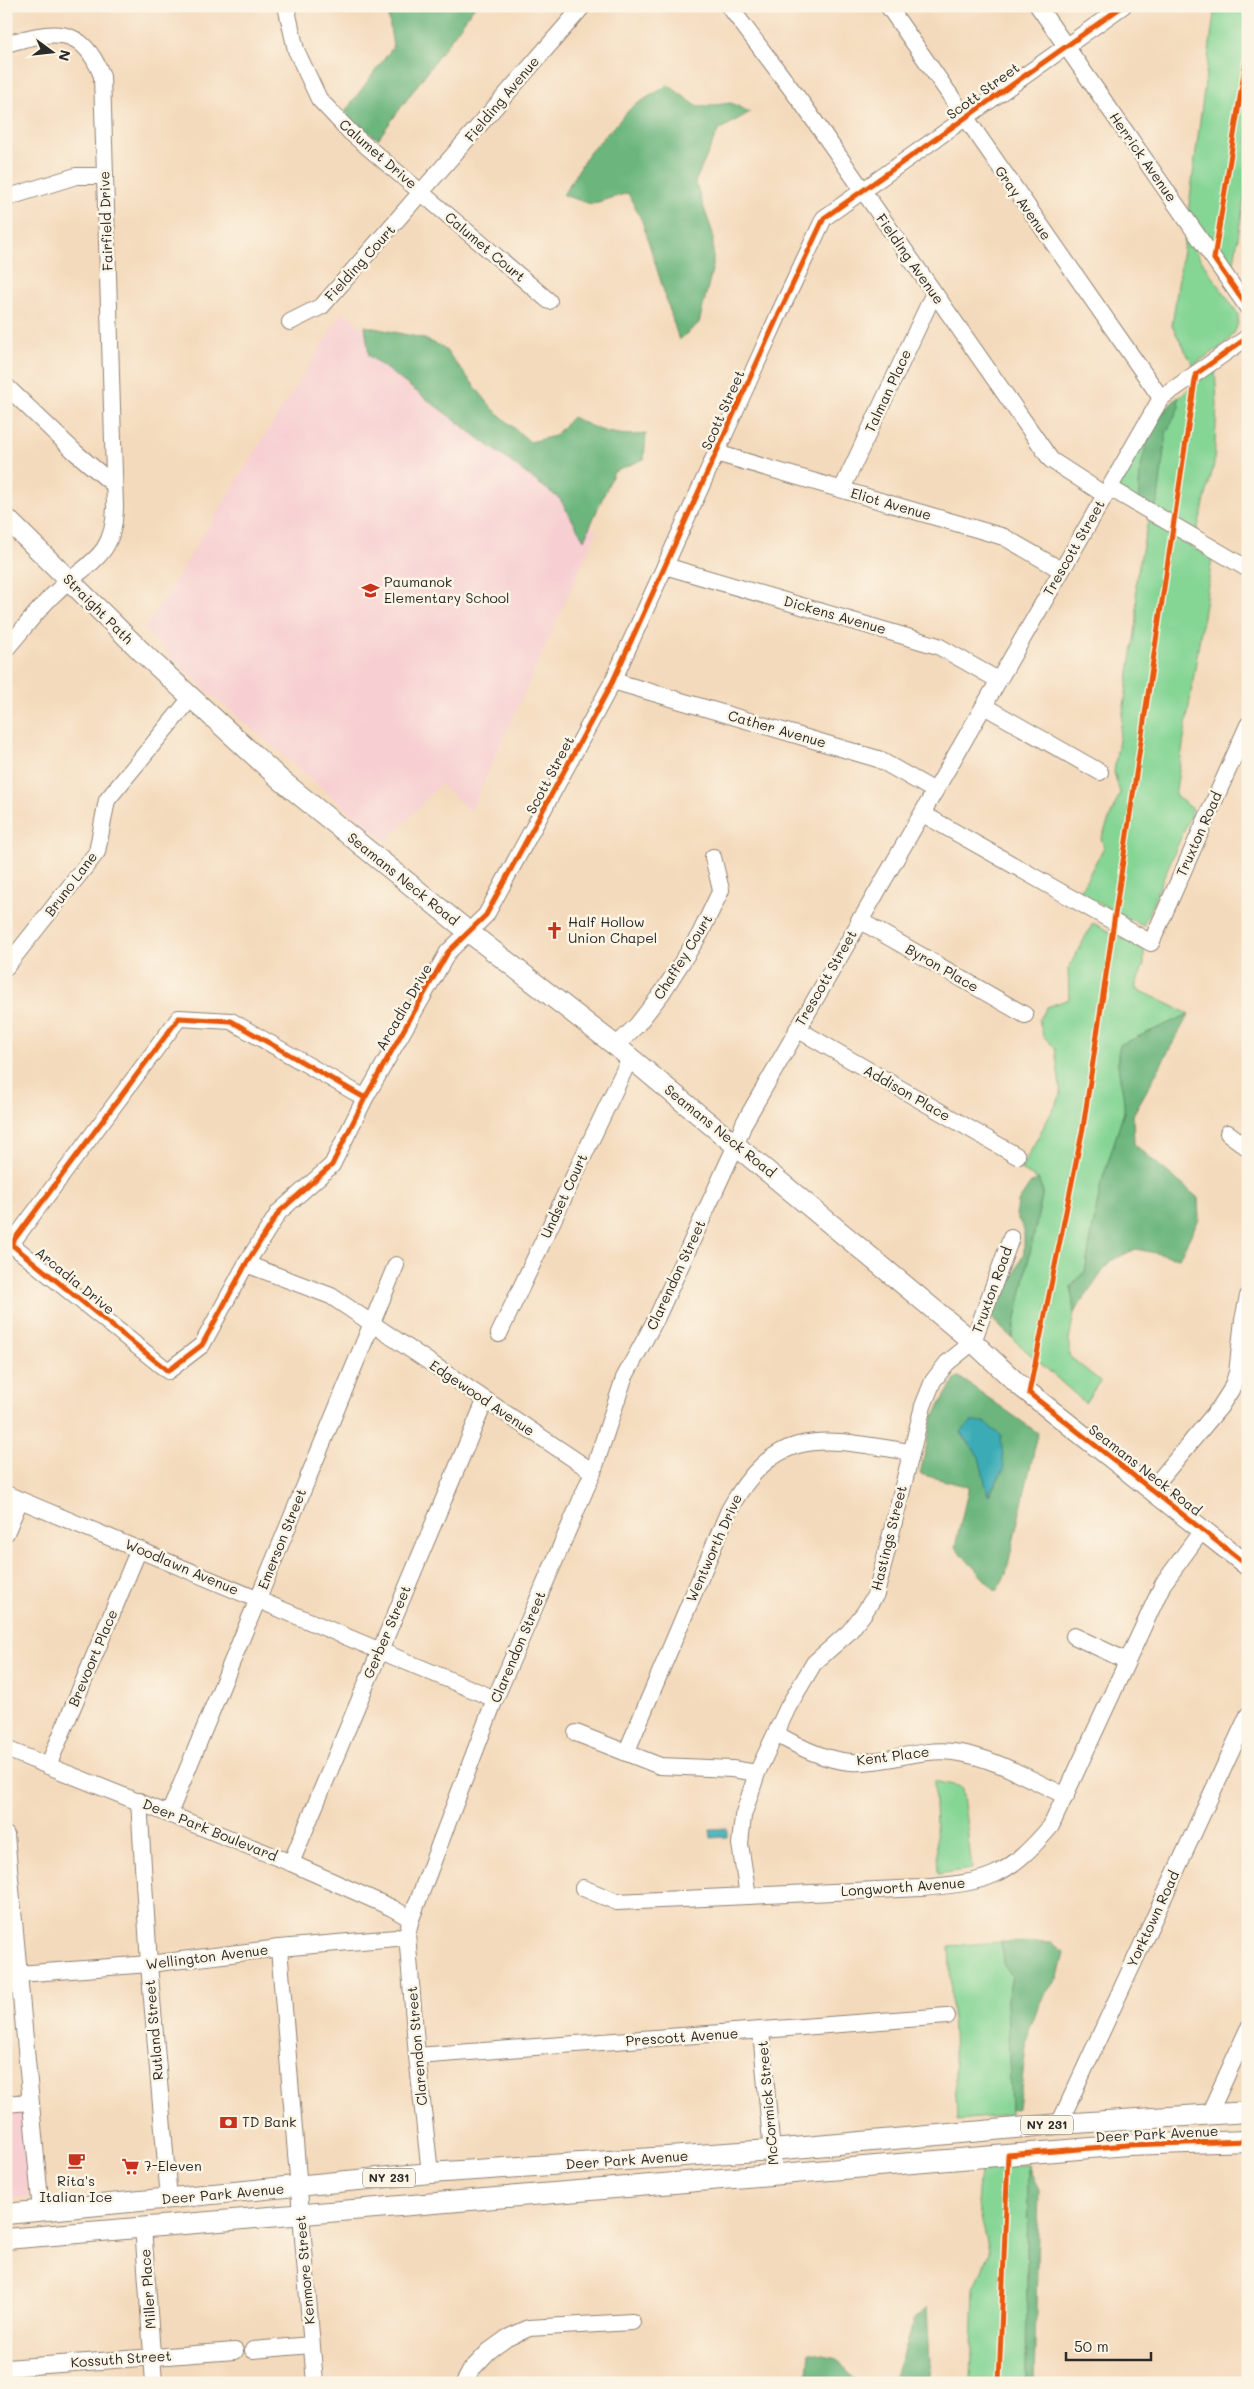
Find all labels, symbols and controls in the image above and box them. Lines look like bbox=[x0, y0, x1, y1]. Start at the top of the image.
north arrow bbox=[28, 28, 78, 78]
text: N bbox=[54, 48, 76, 63]
street label: Fielding Avenue bbox=[460, 52, 543, 145]
street label: Scott Street bbox=[942, 58, 1023, 123]
street label: Herrick Avenue bbox=[1105, 108, 1181, 205]
street label: Calumet Drive bbox=[335, 115, 421, 193]
street label: Gray Avenue bbox=[991, 162, 1056, 244]
street label: Fairfield Drive bbox=[94, 171, 117, 271]
street label: Calumet Court bbox=[441, 207, 530, 286]
street label: Fielding Avenue bbox=[872, 210, 949, 308]
street label: Fielding Court bbox=[320, 220, 399, 305]
street label: Talman Place bbox=[860, 346, 915, 436]
street label: Scott Street bbox=[696, 367, 749, 453]
street label: Eliot Avenue bbox=[849, 483, 934, 524]
street label: Trescott Street bbox=[1038, 496, 1109, 599]
street label: Straight Path bbox=[59, 569, 138, 648]
place label: Paumanok Elementary School bbox=[384, 572, 510, 607]
school or university icon: Paumanok Elementary School bbox=[360, 580, 380, 600]
street label: Dickens Avenue bbox=[782, 591, 889, 638]
street label: Cather Avenue bbox=[726, 705, 828, 752]
street label: Scott Street bbox=[521, 732, 578, 817]
street label: Truxton Road bbox=[1171, 788, 1226, 879]
street label: Seamans Neck Road bbox=[344, 828, 463, 930]
street label: Bruno Lane bbox=[40, 847, 101, 920]
street label: Chaffey Court bbox=[649, 911, 716, 1003]
place label: Half Hollow Union Chapel bbox=[568, 912, 657, 947]
church icon: Half Hollow Union Chapel bbox=[544, 920, 564, 940]
street label: Trescott Street bbox=[790, 926, 861, 1029]
street label: Byron Place bbox=[902, 939, 982, 996]
street label: Arcadia Drive bbox=[371, 960, 436, 1054]
street label: Addison Place bbox=[861, 1060, 954, 1125]
street label: Seamans Neck Road bbox=[661, 1080, 780, 1182]
street label: Undset Court bbox=[536, 1150, 591, 1241]
street label: Clarendon Street bbox=[642, 1217, 709, 1333]
street label: Arcadia Drive bbox=[32, 1243, 119, 1319]
street label: Truxton Road bbox=[967, 1244, 1016, 1336]
street label: Edgewood Avenue bbox=[426, 1355, 539, 1440]
street label: Seamans Neck Road bbox=[1085, 1420, 1206, 1520]
street label: Hastings Street bbox=[866, 1483, 911, 1592]
street label: Emerson Street bbox=[253, 1486, 310, 1592]
street label: Wentworth Drive bbox=[681, 1491, 746, 1605]
street label: Woodlawn Avenue bbox=[123, 1534, 242, 1599]
street label: Gerber Street bbox=[358, 1582, 415, 1681]
street label: Clarendon Street bbox=[485, 1588, 550, 1706]
street label: Brevoort Place bbox=[64, 1606, 122, 1709]
street label: Kent Place bbox=[855, 1742, 930, 1769]
street label: Deer Park Boulevard bbox=[140, 1794, 280, 1865]
street label: Yorktown Road bbox=[1122, 1867, 1183, 1970]
street label: Longworth Avenue bbox=[840, 1873, 966, 1900]
street label: Wellington Avenue bbox=[145, 1940, 269, 1973]
street label: Rutland Street bbox=[140, 1979, 167, 2081]
street label: Clarendon Street bbox=[402, 1986, 431, 2106]
street label: Prescott Avenue bbox=[625, 2023, 739, 2050]
street label: McCormick Street bbox=[753, 2040, 782, 2166]
bank icon: TD Bank bbox=[218, 2112, 238, 2132]
place label: TD Bank bbox=[242, 2112, 297, 2131]
road number: NY 231 bbox=[1021, 2116, 1073, 2134]
street label: Deer Park Avenue bbox=[1095, 2121, 1219, 2146]
street label: Deer Park Avenue bbox=[565, 2146, 689, 2173]
cafe icon: Rita's Italian Ice bbox=[66, 2151, 86, 2171]
supermarket icon: 7-Eleven bbox=[120, 2156, 140, 2176]
place label: 7-Eleven bbox=[144, 2156, 202, 2175]
road number: NY 231 bbox=[363, 2168, 415, 2188]
place label: Rita's Italian Ice bbox=[40, 2171, 112, 2206]
street label: Deer Park Avenue bbox=[161, 2179, 285, 2208]
street label: Kenmore Street bbox=[290, 2215, 319, 2325]
street label: Miller Place bbox=[135, 2248, 160, 2330]
scale bar bbox=[1066, 2329, 1152, 2361]
text: 50 m bbox=[1074, 2336, 1109, 2356]
street label: Kossuth Street bbox=[70, 2345, 172, 2372]

